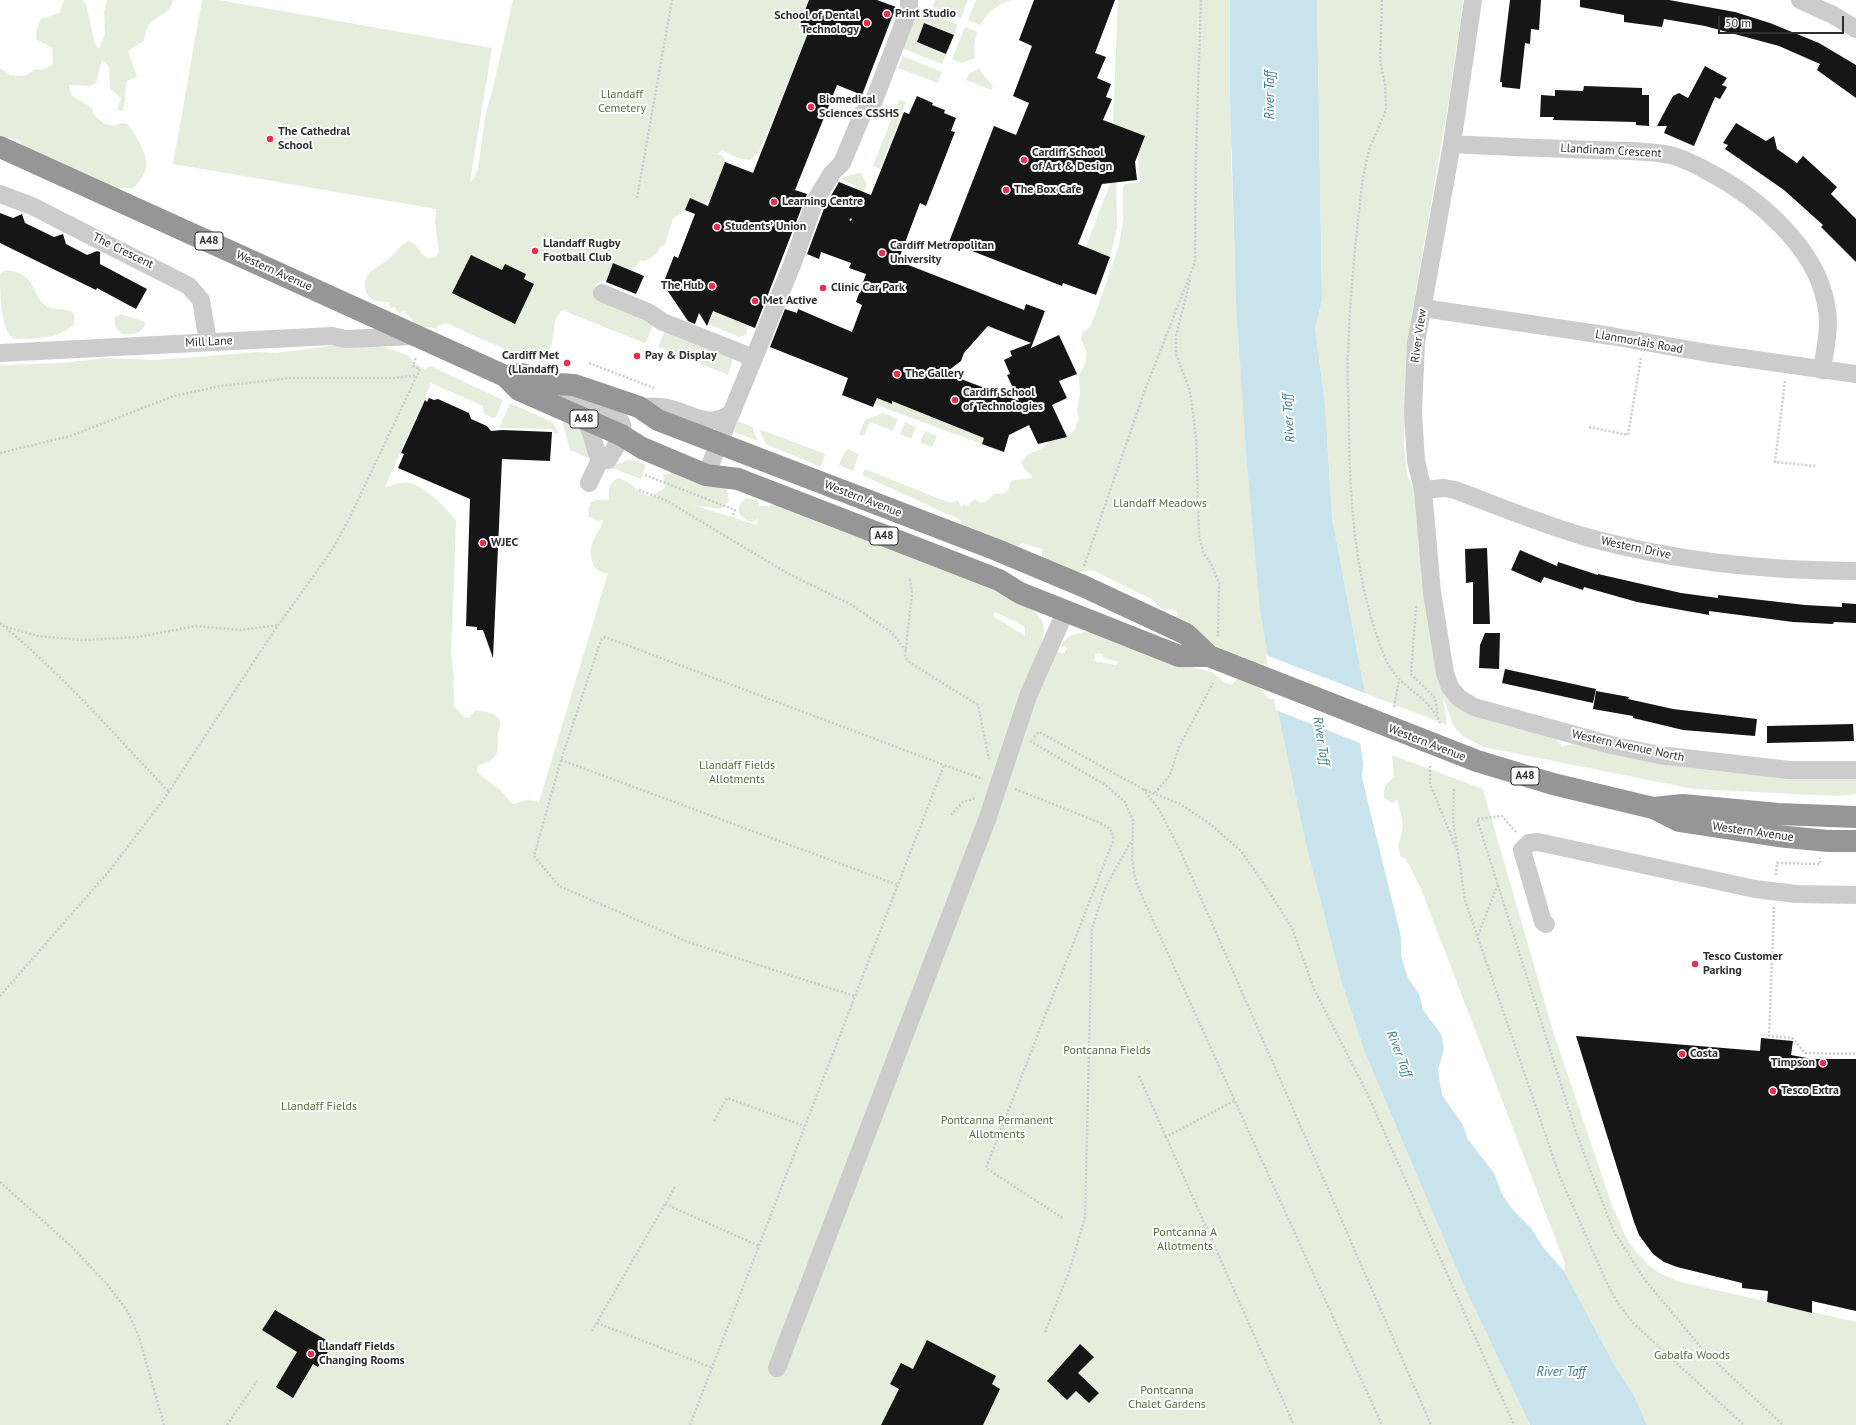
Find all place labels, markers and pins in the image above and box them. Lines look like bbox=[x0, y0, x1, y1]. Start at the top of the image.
place label: Print Studio bbox=[895, 7, 956, 21]
place label: School of Dental Technology bbox=[774, 9, 859, 37]
marker: Print Studio bbox=[882, 9, 892, 19]
marker: School of Dental Technology bbox=[862, 18, 872, 28]
place label: Biomedical Sciences CSSHS bbox=[819, 93, 899, 121]
marker: Biomedical Sciences CSSHS bbox=[806, 102, 816, 112]
place label: The Cathedral School bbox=[278, 125, 350, 153]
marker: The Cathedral School bbox=[265, 134, 275, 144]
place label: Cardiff School of Art & Design bbox=[1032, 146, 1112, 174]
marker: Cardiff School of Art & Design bbox=[1019, 155, 1029, 165]
place label: The Box Cafe bbox=[1014, 183, 1081, 197]
marker: The Box Cafe bbox=[1001, 185, 1011, 195]
place label: Learning Centre bbox=[782, 195, 863, 209]
marker: Learning Centre bbox=[769, 197, 779, 207]
place label: Students’ Union bbox=[725, 220, 806, 234]
marker: Students’ Union bbox=[712, 222, 722, 232]
place label: Llandaff Rugby Football Club bbox=[543, 237, 620, 265]
place label: Cardiff Metropolitan University bbox=[890, 239, 994, 267]
marker: Llandaff Rugby Football Club bbox=[530, 246, 540, 256]
marker: Cardiff Metropolitan University bbox=[877, 248, 887, 258]
place label: The Hub bbox=[661, 279, 704, 293]
marker: The Hub bbox=[707, 281, 717, 291]
place label: Clinic Car Park bbox=[831, 281, 905, 295]
marker: Clinic Car Park bbox=[818, 283, 828, 293]
place label: Met Active bbox=[763, 294, 817, 308]
marker: Met Active bbox=[750, 296, 760, 306]
place label: Cardiff Met (Llandaff) bbox=[502, 349, 559, 377]
place label: Pay & Display bbox=[645, 349, 717, 363]
marker: Pay & Display bbox=[632, 351, 642, 361]
marker: Cardiff Met (Llandaff) bbox=[562, 358, 572, 368]
place label: The Gallery bbox=[905, 367, 964, 381]
marker: The Gallery bbox=[892, 369, 902, 379]
place label: Cardiff School of Technologies bbox=[963, 386, 1043, 414]
marker: Cardiff School of Technologies bbox=[950, 395, 960, 405]
place label: WJEC bbox=[491, 536, 518, 550]
marker: WJEC bbox=[478, 538, 488, 548]
place label: Tesco Customer Parking bbox=[1703, 950, 1783, 978]
marker: Tesco Customer Parking bbox=[1690, 959, 1700, 969]
place label: Costa bbox=[1690, 1047, 1718, 1061]
marker: Costa bbox=[1677, 1049, 1687, 1059]
place label: Timpson bbox=[1771, 1056, 1815, 1070]
marker: Timpson bbox=[1818, 1058, 1828, 1068]
place label: Tesco Extra bbox=[1781, 1084, 1839, 1098]
marker: Tesco Extra bbox=[1768, 1086, 1778, 1096]
place label: Llandaff Fields Changing Rooms bbox=[319, 1340, 405, 1368]
marker: Llandaff Fields Changing Rooms bbox=[306, 1349, 316, 1359]

